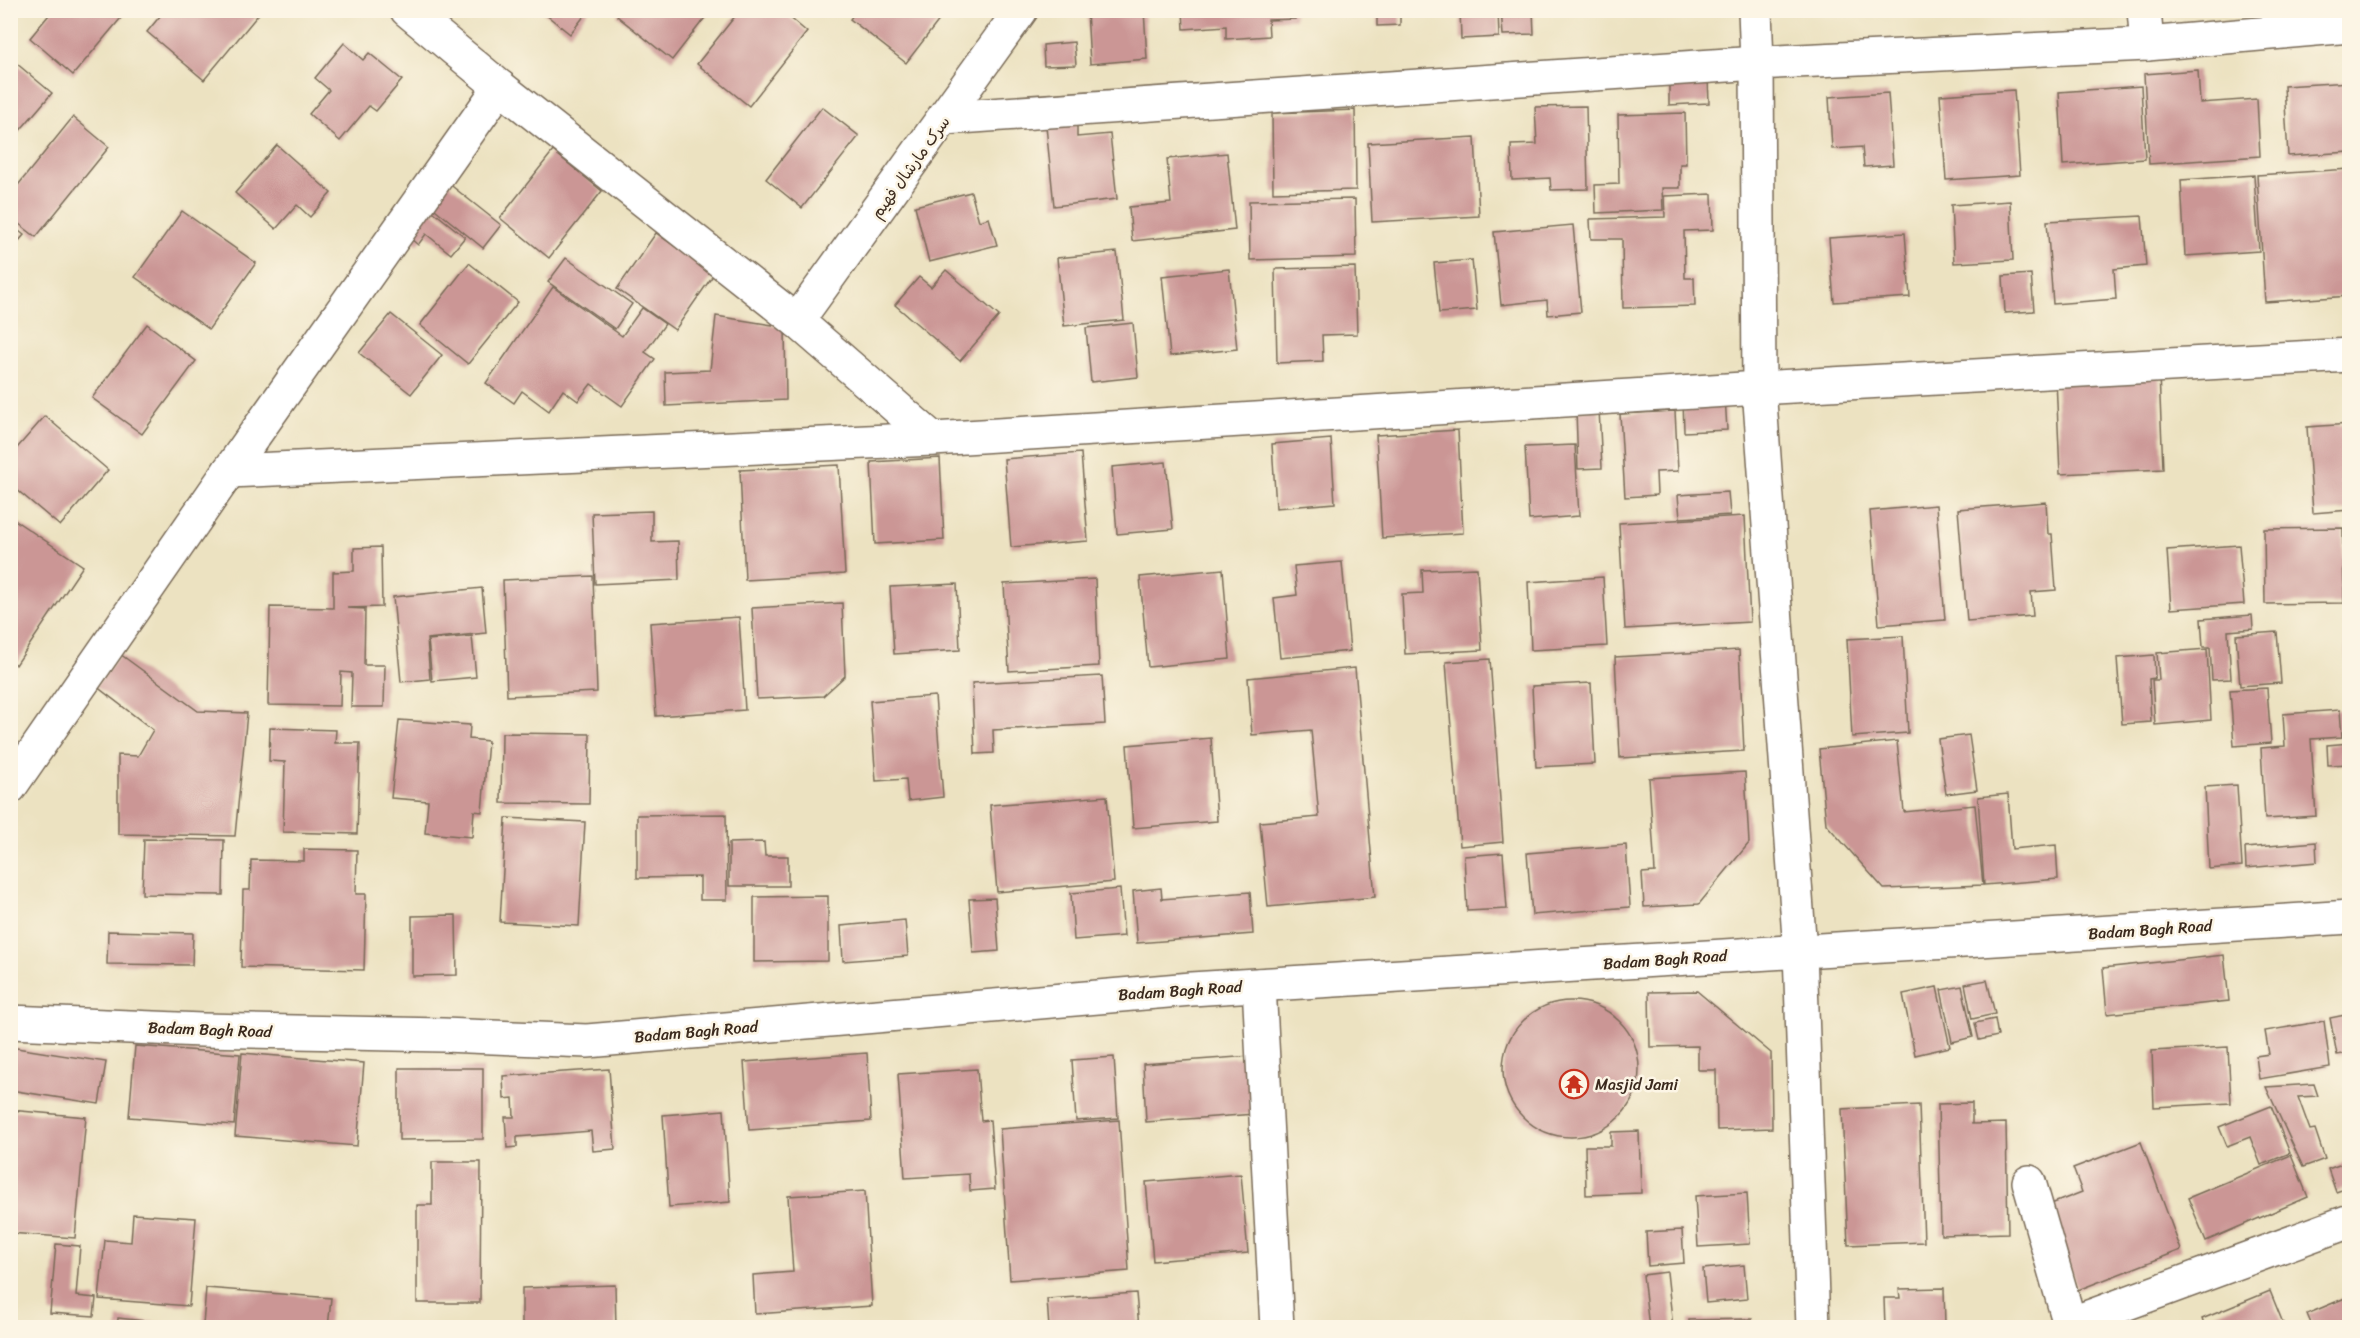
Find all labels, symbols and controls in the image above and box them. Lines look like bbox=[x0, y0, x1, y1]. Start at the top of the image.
street label: سرک مارشال فهیم bbox=[863, 109, 958, 225]
street label: Badam Bagh Road bbox=[2087, 911, 2214, 948]
street label: Badam Bagh Road bbox=[1602, 941, 1729, 978]
street label: Badam Bagh Road bbox=[1117, 972, 1244, 1009]
street label: Badam Bagh Road bbox=[633, 1012, 761, 1051]
street label: Badam Bagh Road bbox=[147, 1013, 274, 1046]
temple icon: Masjid Jami bbox=[1558, 1068, 1590, 1100]
place label: Masjid Jami bbox=[1595, 1070, 1678, 1099]

